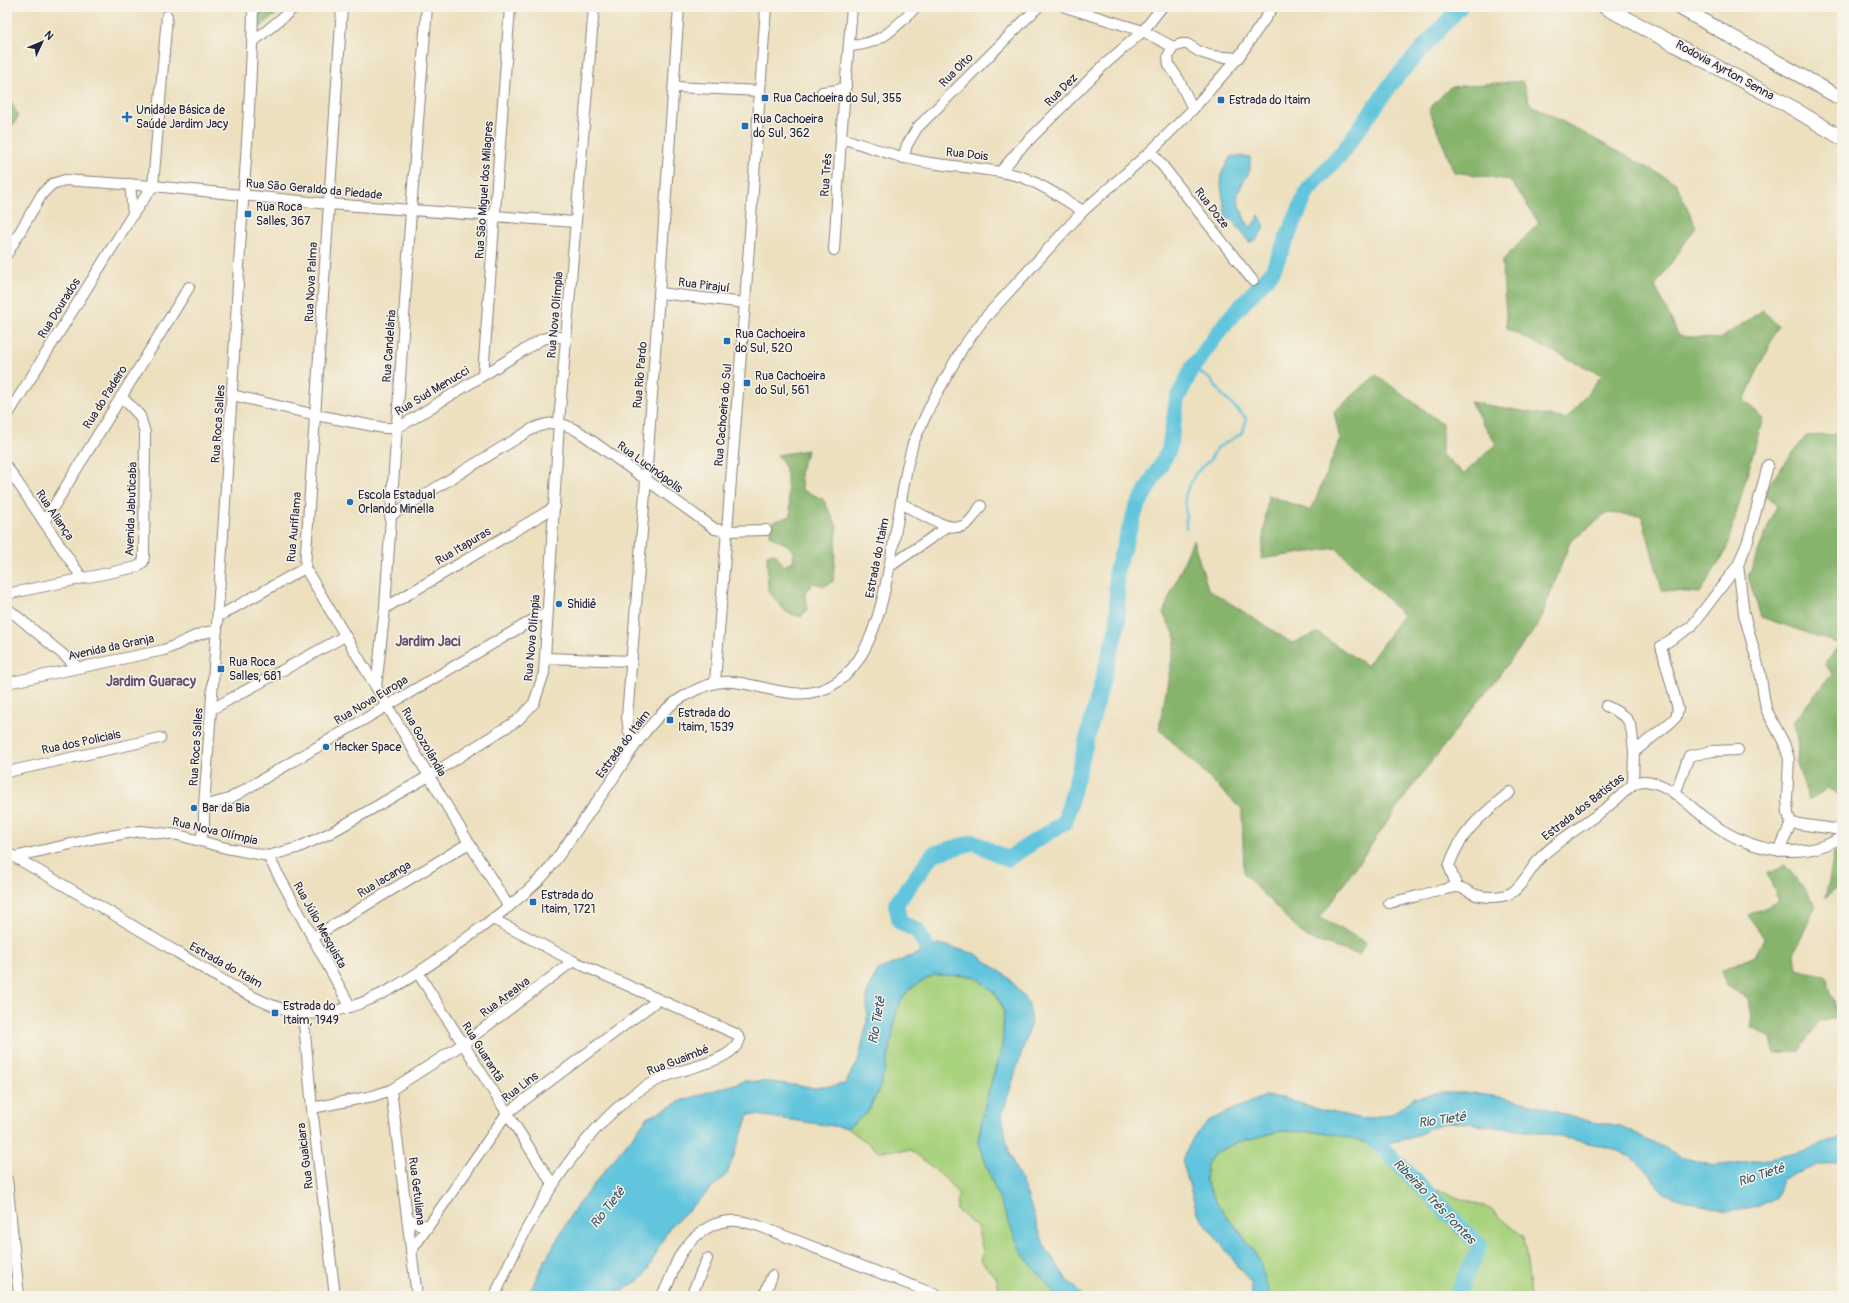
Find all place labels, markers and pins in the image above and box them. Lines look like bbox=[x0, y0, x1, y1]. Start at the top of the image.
place label: Rua Cachoeira do Sul, 355 bbox=[773, 91, 902, 106]
marker: Rua Cachoeira do Sul, 355 bbox=[760, 93, 770, 103]
place label: Estrada do Itaim bbox=[1229, 93, 1311, 108]
marker: Estrada do Itaim bbox=[1216, 95, 1226, 105]
place label: Unidade Básica de Saúde Jardim Jacy bbox=[136, 103, 228, 132]
marker: Unidade Básica de Saúde Jardim Jacy bbox=[121, 111, 133, 123]
place label: Rua Cachoeira do Sul, 362 bbox=[753, 112, 824, 141]
marker: Rua Cachoeira do Sul, 362 bbox=[740, 121, 750, 131]
place label: Rua Roca Salles, 367 bbox=[256, 200, 311, 229]
marker: Rua Roca Salles, 367 bbox=[243, 209, 253, 219]
place label: Rua Cachoeira do Sul, 520 bbox=[735, 327, 806, 356]
marker: Rua Cachoeira do Sul, 520 bbox=[722, 336, 732, 346]
place label: Rua Cachoeira do Sul, 561 bbox=[755, 369, 826, 398]
marker: Rua Cachoeira do Sul, 561 bbox=[742, 378, 752, 388]
place label: Escola Estadual Orlando Minella bbox=[358, 488, 436, 517]
marker: Escola Estadual Orlando Minella bbox=[345, 497, 355, 507]
place label: Shidiê bbox=[567, 597, 596, 612]
marker: Shidiê bbox=[554, 599, 564, 609]
place label: Rua Roca Salles, 681 bbox=[229, 655, 281, 684]
marker: Rua Roca Salles, 681 bbox=[216, 664, 226, 674]
place label: Estrada do Itaim, 1539 bbox=[678, 706, 734, 735]
marker: Estrada do Itaim, 1539 bbox=[665, 715, 675, 725]
place label: Hacker Space bbox=[334, 740, 401, 755]
marker: Hacker Space bbox=[321, 742, 331, 752]
place label: Bar da Bia bbox=[202, 801, 250, 816]
marker: Bar da Bia bbox=[189, 803, 199, 813]
place label: Estrada do Itaim, 1721 bbox=[541, 888, 595, 917]
marker: Estrada do Itaim, 1721 bbox=[528, 897, 538, 907]
place label: Estrada do Itaim, 1949 bbox=[283, 999, 339, 1028]
marker: Estrada do Itaim, 1949 bbox=[270, 1008, 280, 1018]

